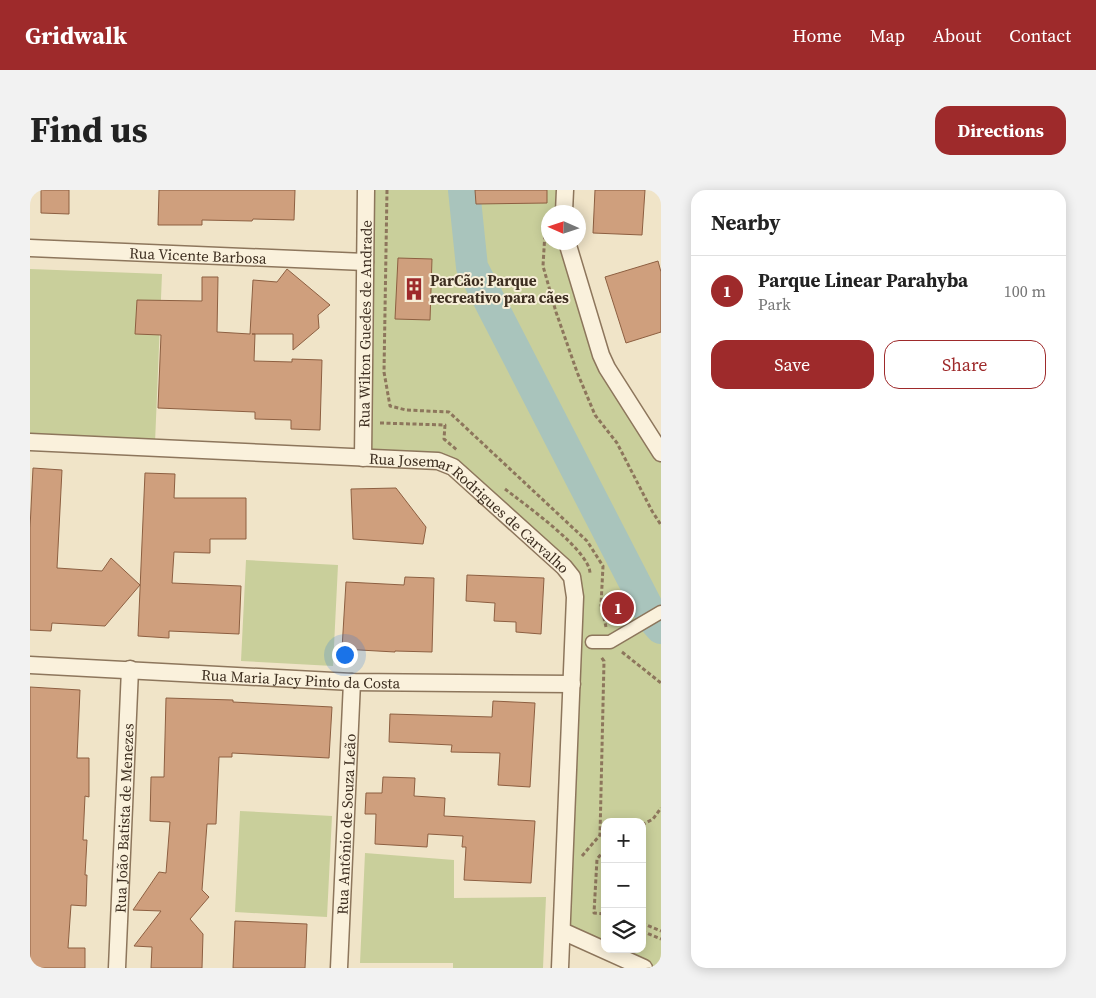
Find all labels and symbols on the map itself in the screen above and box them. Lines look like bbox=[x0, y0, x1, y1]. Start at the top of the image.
north arrow bbox=[541, 205, 586, 250]
street label: Rua Wilton Guedes de Andrade bbox=[353, 220, 376, 428]
street label: Rua Vicente Barbosa bbox=[129, 242, 267, 268]
place label: ParCão: Parque recreativo para cães bbox=[430, 270, 569, 308]
building icon: ParCão: Parque recreativo para cães bbox=[401, 276, 427, 302]
street label: Rua Josemar Rodrigues de Carvalho bbox=[368, 447, 575, 577]
pin: 1 bbox=[602, 589, 634, 627]
your location bbox=[332, 642, 358, 668]
street label: Rua Maria Jacy Pinto da Costa bbox=[201, 664, 401, 693]
street label: Rua João Batista de Menezes bbox=[109, 723, 138, 913]
street label: Rua Antônio de Souza Leão bbox=[331, 733, 360, 915]

